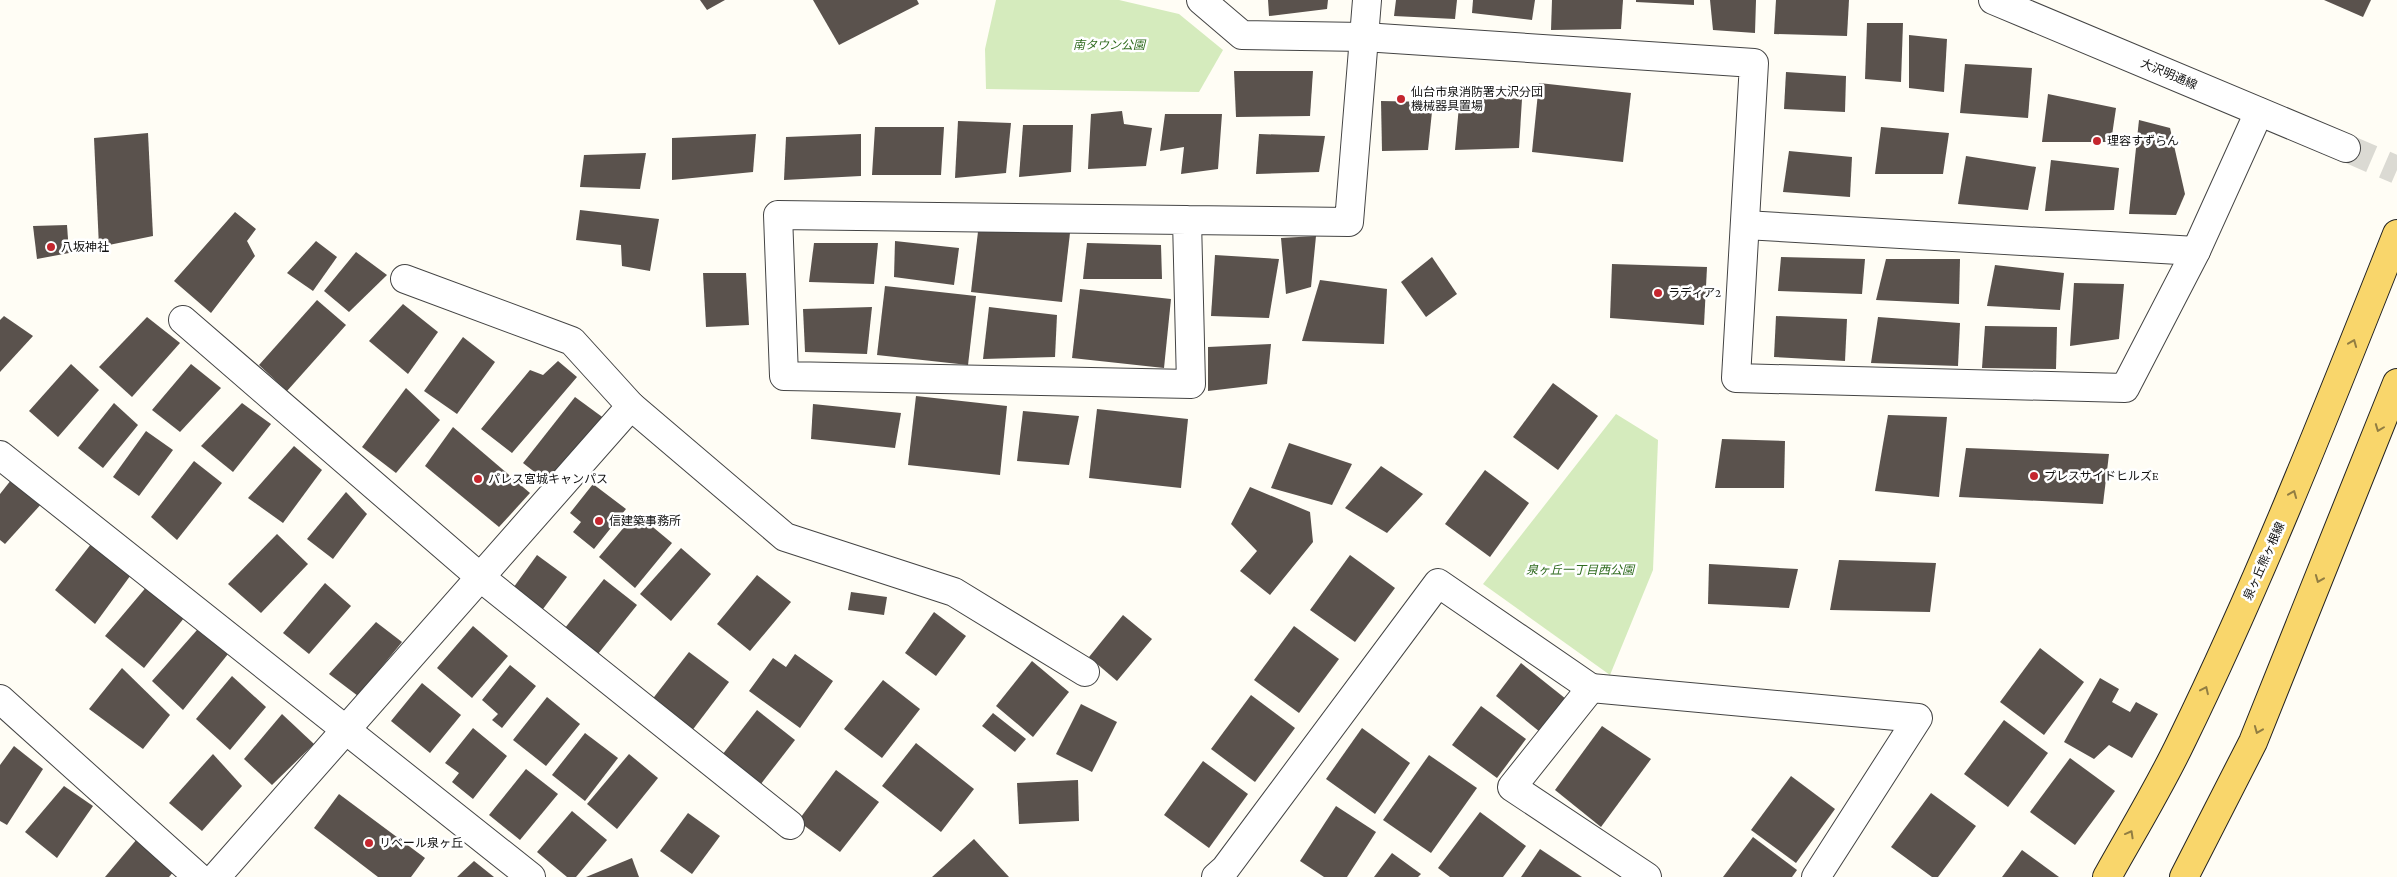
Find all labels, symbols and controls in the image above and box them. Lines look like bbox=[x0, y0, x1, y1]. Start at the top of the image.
park label: 南タウン公園 bbox=[1073, 38, 1147, 52]
street label: 大沢明通線 bbox=[2139, 56, 2199, 92]
place label: 仙台市泉消防署大沢分団 機械器具置場 bbox=[1411, 85, 1543, 113]
marker: 仙台市泉消防署大沢分団 機械器具置場 bbox=[1395, 93, 1407, 105]
place label: 理容すずらん bbox=[2107, 134, 2179, 148]
marker: 理容すずらん bbox=[2091, 135, 2103, 147]
place label: 八坂神社 bbox=[61, 240, 109, 254]
marker: 八坂神社 bbox=[45, 241, 57, 253]
place label: ラディア2 bbox=[1668, 286, 1721, 300]
marker: ラディア2 bbox=[1652, 287, 1664, 299]
one-way arrow bbox=[2347, 339, 2358, 348]
one-way arrow bbox=[2375, 423, 2385, 432]
place label: プレスサイドヒルズE bbox=[2044, 469, 2159, 483]
marker: プレスサイドヒルズE bbox=[2028, 470, 2040, 482]
place label: パレス宮城キャンパス bbox=[488, 472, 608, 486]
marker: パレス宮城キャンパス bbox=[472, 473, 484, 485]
one-way arrow bbox=[2287, 490, 2297, 499]
place label: 信建築事務所 bbox=[609, 514, 681, 528]
marker: 信建築事務所 bbox=[593, 515, 605, 527]
street label: 泉ヶ丘熊ヶ根線 bbox=[2241, 520, 2287, 602]
park label: 泉ヶ丘一丁目西公園 bbox=[1526, 563, 1636, 577]
one-way arrow bbox=[2314, 574, 2325, 583]
one-way arrow bbox=[2199, 686, 2210, 695]
one-way arrow bbox=[2253, 725, 2264, 734]
one-way arrow bbox=[2124, 831, 2134, 840]
place label: リベール泉ヶ丘 bbox=[379, 836, 463, 850]
marker: リベール泉ヶ丘 bbox=[363, 837, 375, 849]

